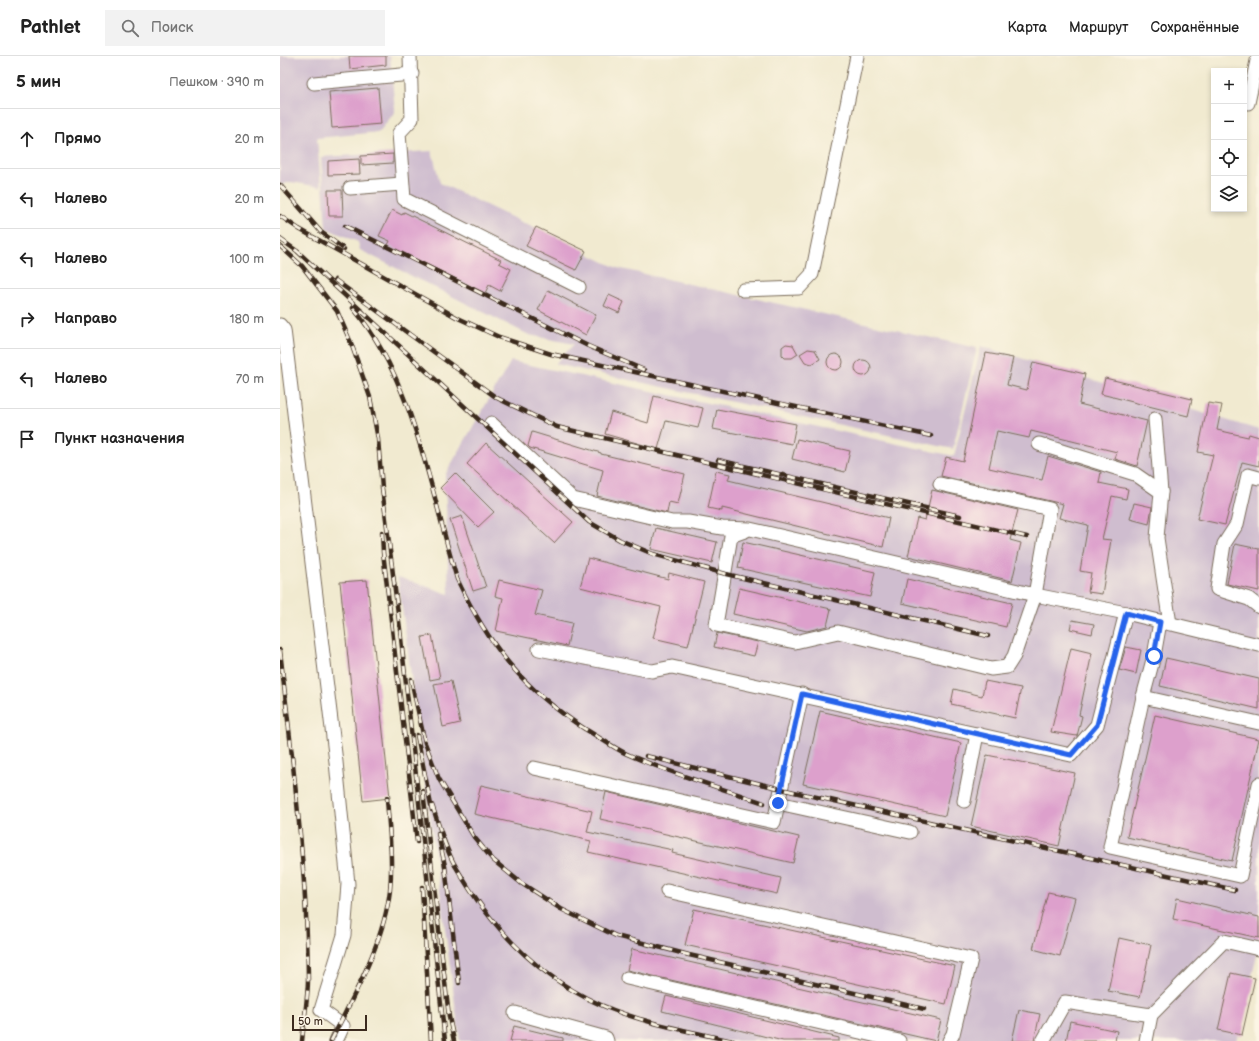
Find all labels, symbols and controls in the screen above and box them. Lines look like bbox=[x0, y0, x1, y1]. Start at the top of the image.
search box bbox=[105, 10, 385, 46]
text: Pathlet bbox=[20, 16, 81, 39]
icon: search bbox=[119, 17, 141, 39]
text: Поиск bbox=[151, 18, 194, 37]
text: Карта bbox=[1008, 19, 1047, 36]
text: Маршрут bbox=[1069, 19, 1129, 36]
text: Сохранённые bbox=[1151, 19, 1239, 36]
map controls bbox=[1211, 68, 1247, 212]
button: + bbox=[1211, 68, 1247, 104]
text: 5 мин bbox=[16, 72, 61, 92]
text: Пешком · 390 m bbox=[169, 74, 264, 90]
button: − bbox=[1211, 104, 1247, 140]
icon: ahead bbox=[16, 128, 38, 150]
text: Прямо bbox=[54, 129, 101, 148]
text: 20 m bbox=[234, 131, 264, 147]
button: locate bbox=[1211, 140, 1247, 176]
button: layers bbox=[1211, 176, 1247, 212]
icon: left bbox=[16, 188, 38, 210]
text: Налево bbox=[54, 189, 107, 208]
text: 20 m bbox=[234, 191, 264, 207]
icon: left bbox=[16, 248, 38, 270]
text: Налево bbox=[54, 249, 107, 268]
text: 100 m bbox=[229, 251, 264, 267]
icon: right bbox=[16, 308, 38, 330]
text: Направо bbox=[54, 309, 117, 328]
text: 180 m bbox=[229, 311, 264, 327]
icon: left bbox=[16, 368, 38, 390]
text: Налево bbox=[54, 369, 107, 388]
text: 70 m bbox=[236, 371, 264, 387]
icon: arrive bbox=[16, 428, 38, 450]
text: Пункт назначения bbox=[54, 429, 185, 448]
route start bbox=[1145, 647, 1163, 665]
route end bbox=[769, 794, 787, 812]
scale bar bbox=[292, 1013, 367, 1032]
text: 50 m bbox=[298, 1015, 323, 1028]

